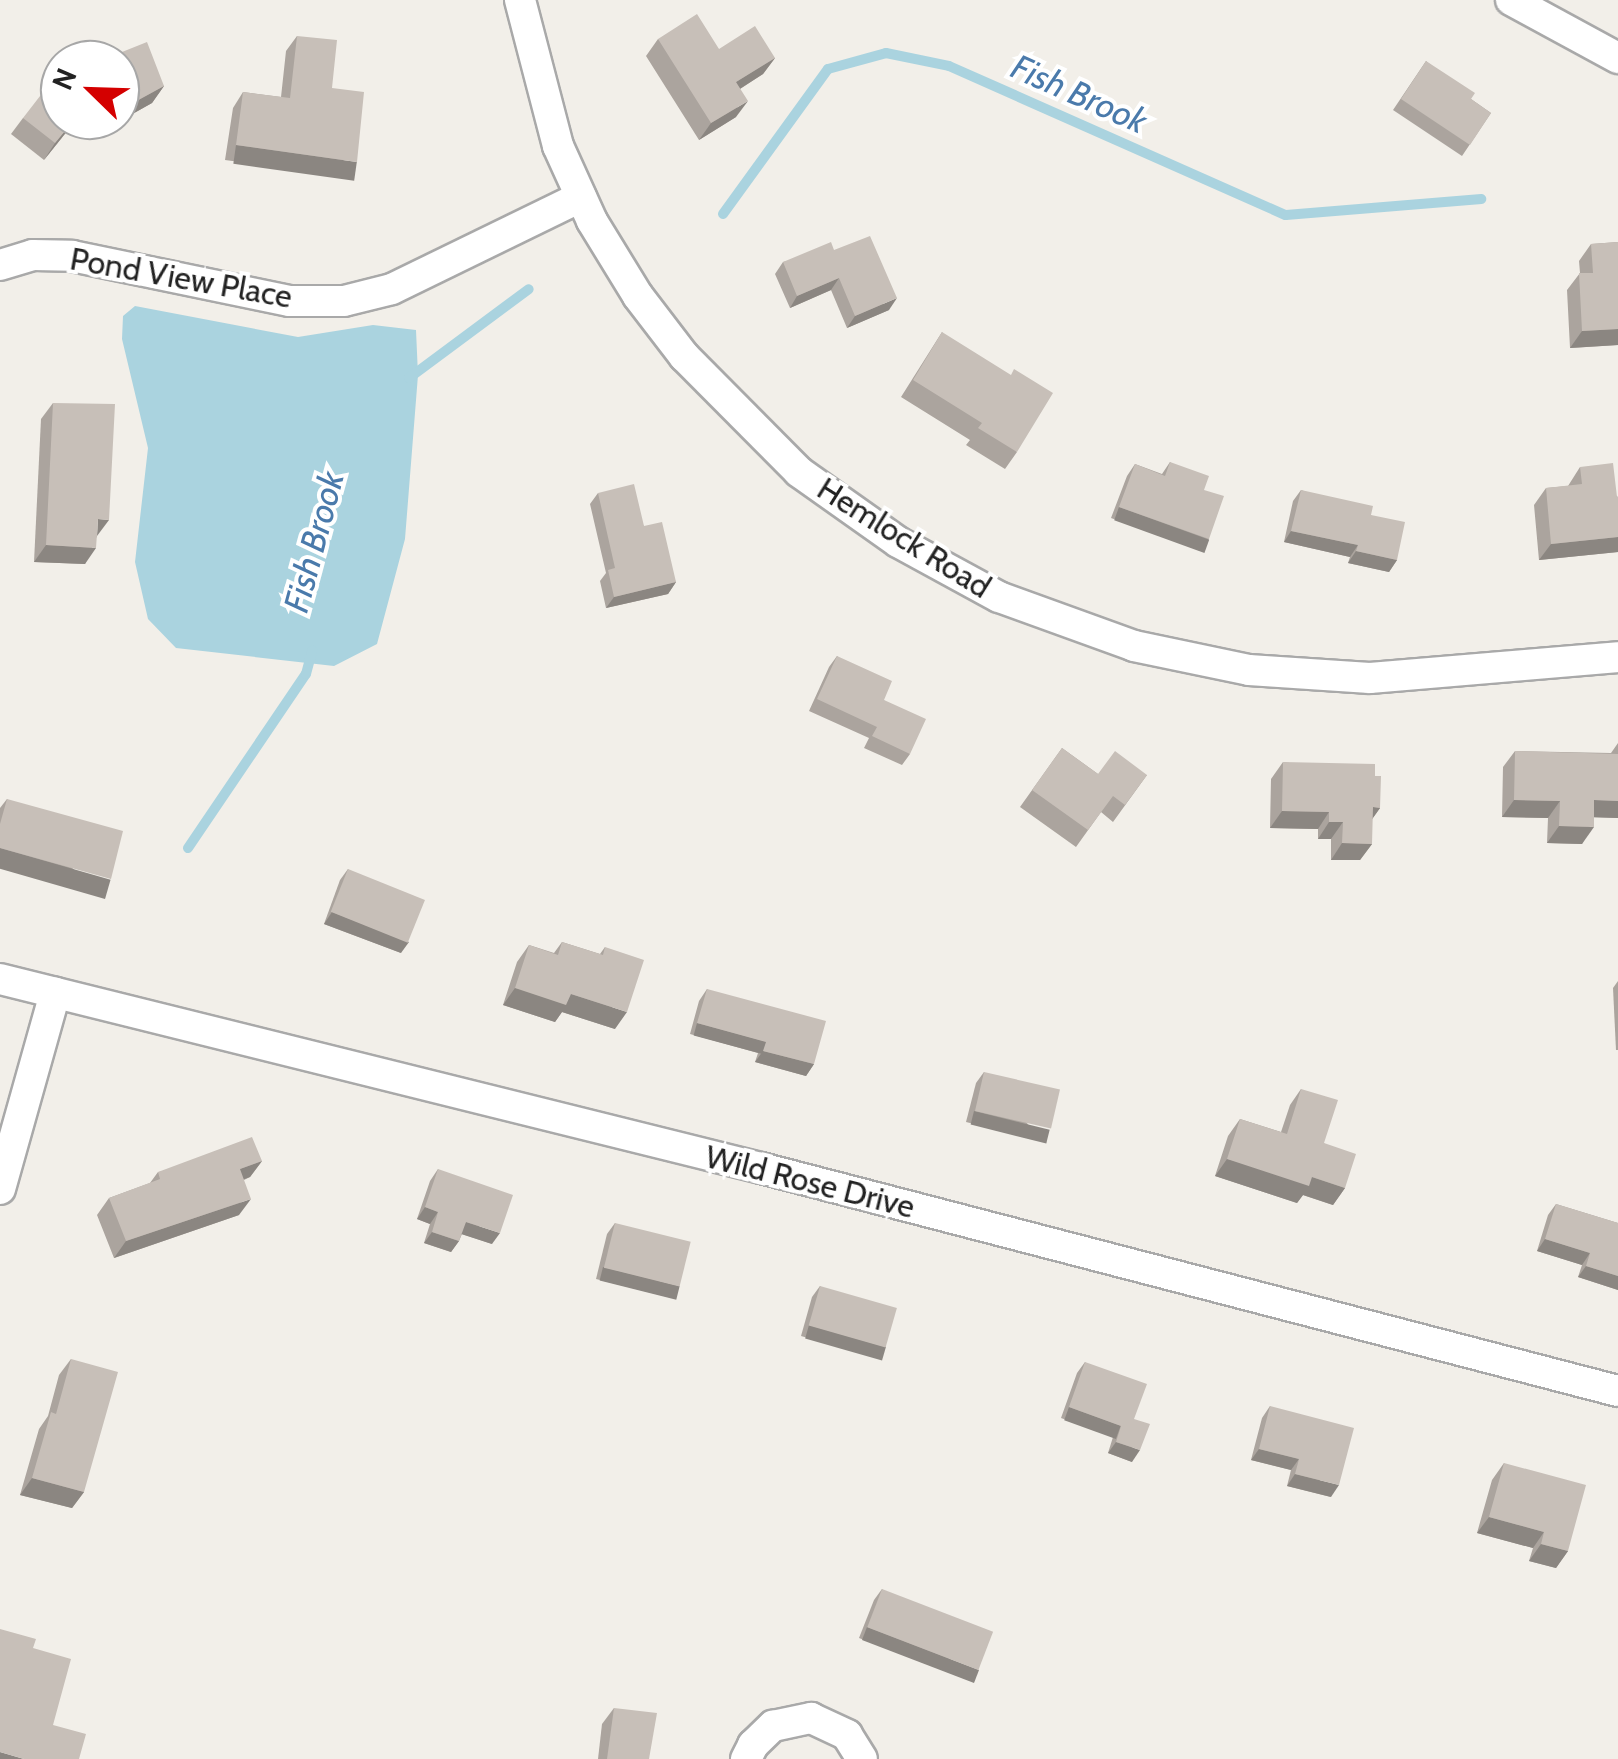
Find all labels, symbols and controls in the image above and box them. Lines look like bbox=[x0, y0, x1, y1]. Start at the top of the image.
north arrow bbox=[40, 40, 140, 140]
water label: Fish Brook bbox=[1005, 46, 1153, 142]
text: N bbox=[45, 63, 84, 95]
street label: Pond View Place bbox=[67, 240, 295, 316]
water label: Fish Brook bbox=[275, 467, 353, 617]
street label: Hemlock Road bbox=[810, 470, 998, 606]
street label: Wild Rose Drive bbox=[701, 1137, 919, 1227]

